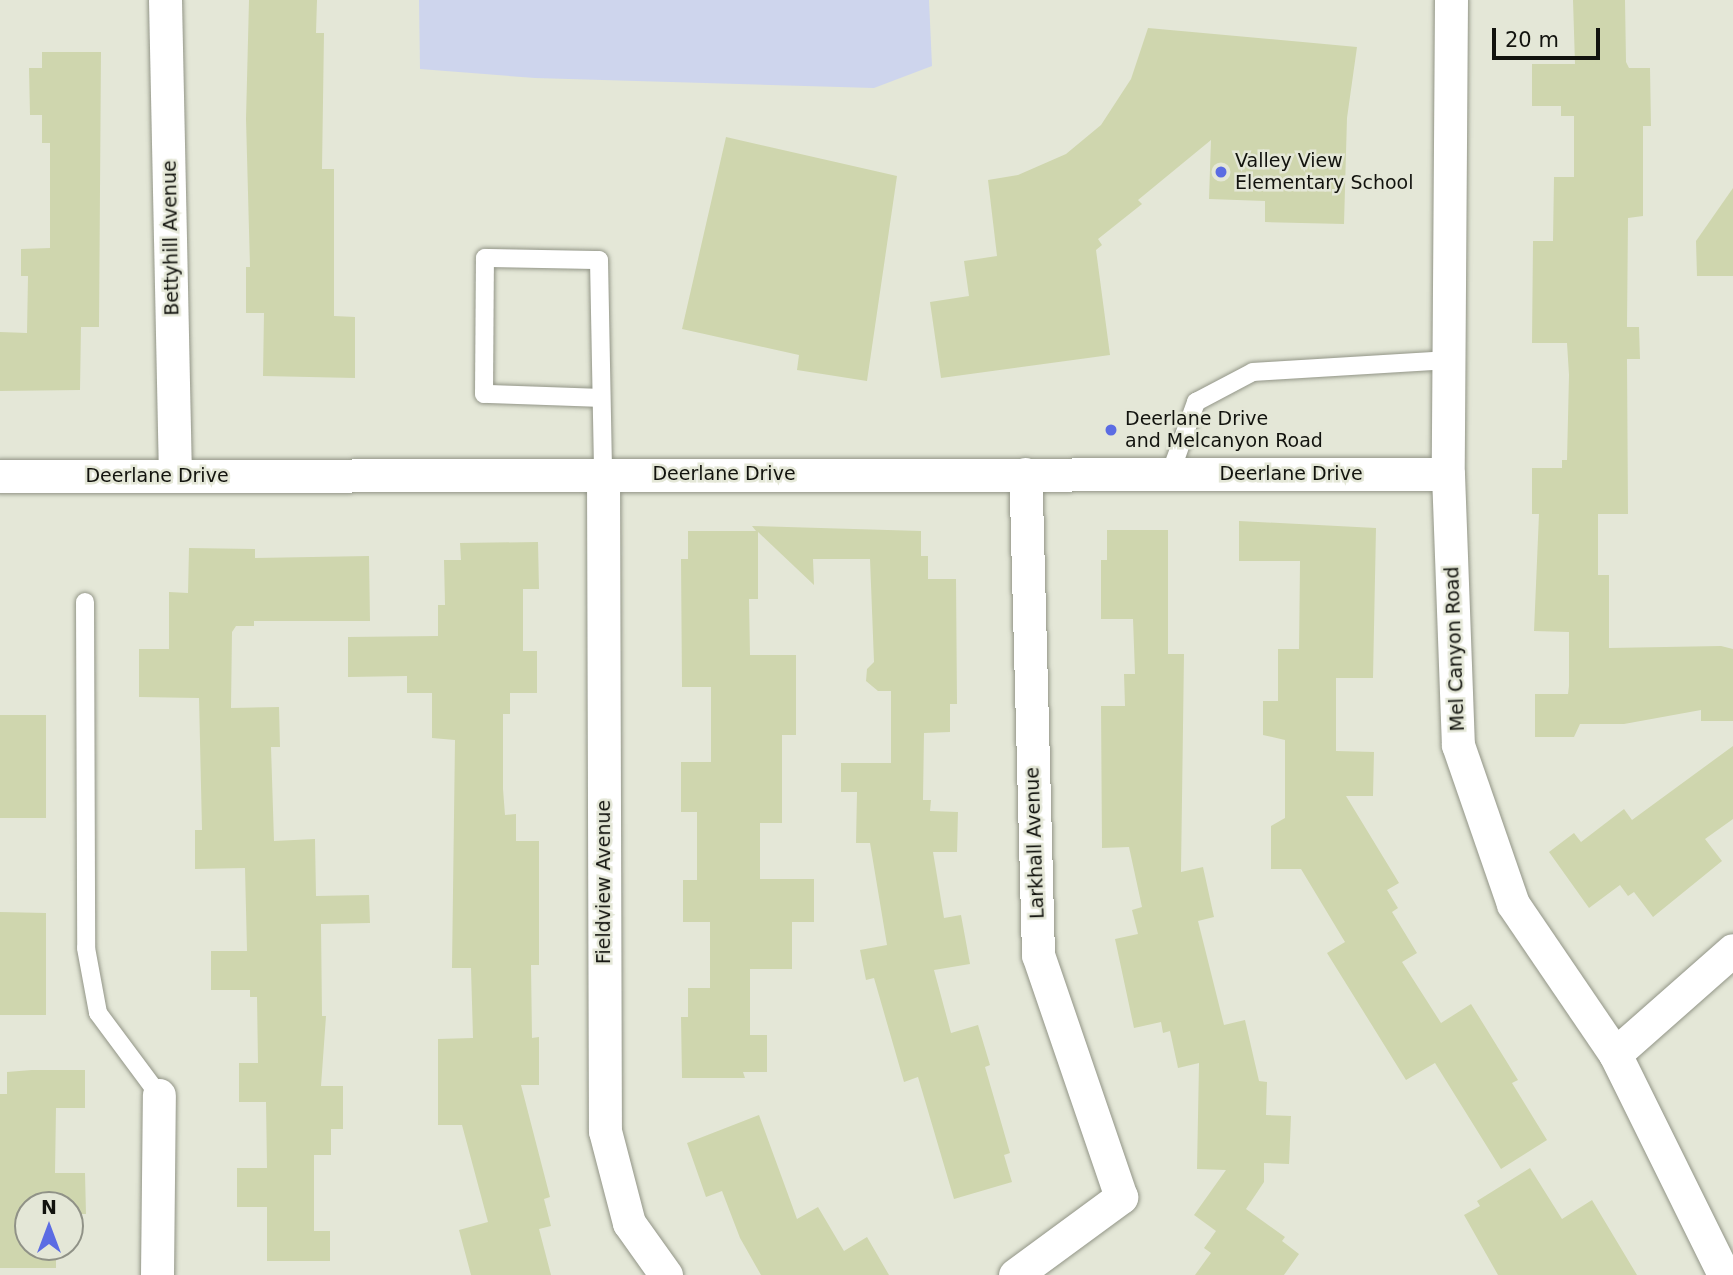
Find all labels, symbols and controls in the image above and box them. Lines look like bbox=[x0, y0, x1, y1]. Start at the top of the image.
scale bar bbox=[1495, 14, 1604, 58]
text: 20 m bbox=[1505, 28, 1559, 52]
place label: Valley View Elementary School bbox=[1235, 150, 1413, 194]
street label: Bettyhill Avenue bbox=[158, 160, 184, 316]
marker: Valley View Elementary School bbox=[1213, 164, 1229, 180]
place label: Deerlane Drive and Melcanyon Road bbox=[1125, 408, 1323, 452]
marker: Deerlane Drive and Melcanyon Road bbox=[1103, 422, 1119, 438]
street label: Deerlane Drive bbox=[652, 463, 796, 485]
street label: Deerlane Drive bbox=[1219, 463, 1363, 485]
street label: Deerlane Drive bbox=[85, 465, 229, 487]
street label: Mel Canyon Road bbox=[1441, 566, 1469, 732]
street label: Larkhall Avenue bbox=[1021, 767, 1049, 919]
street label: Fieldview Avenue bbox=[593, 800, 615, 964]
north arrow bbox=[14, 1191, 84, 1261]
text: N bbox=[41, 1196, 57, 1218]

